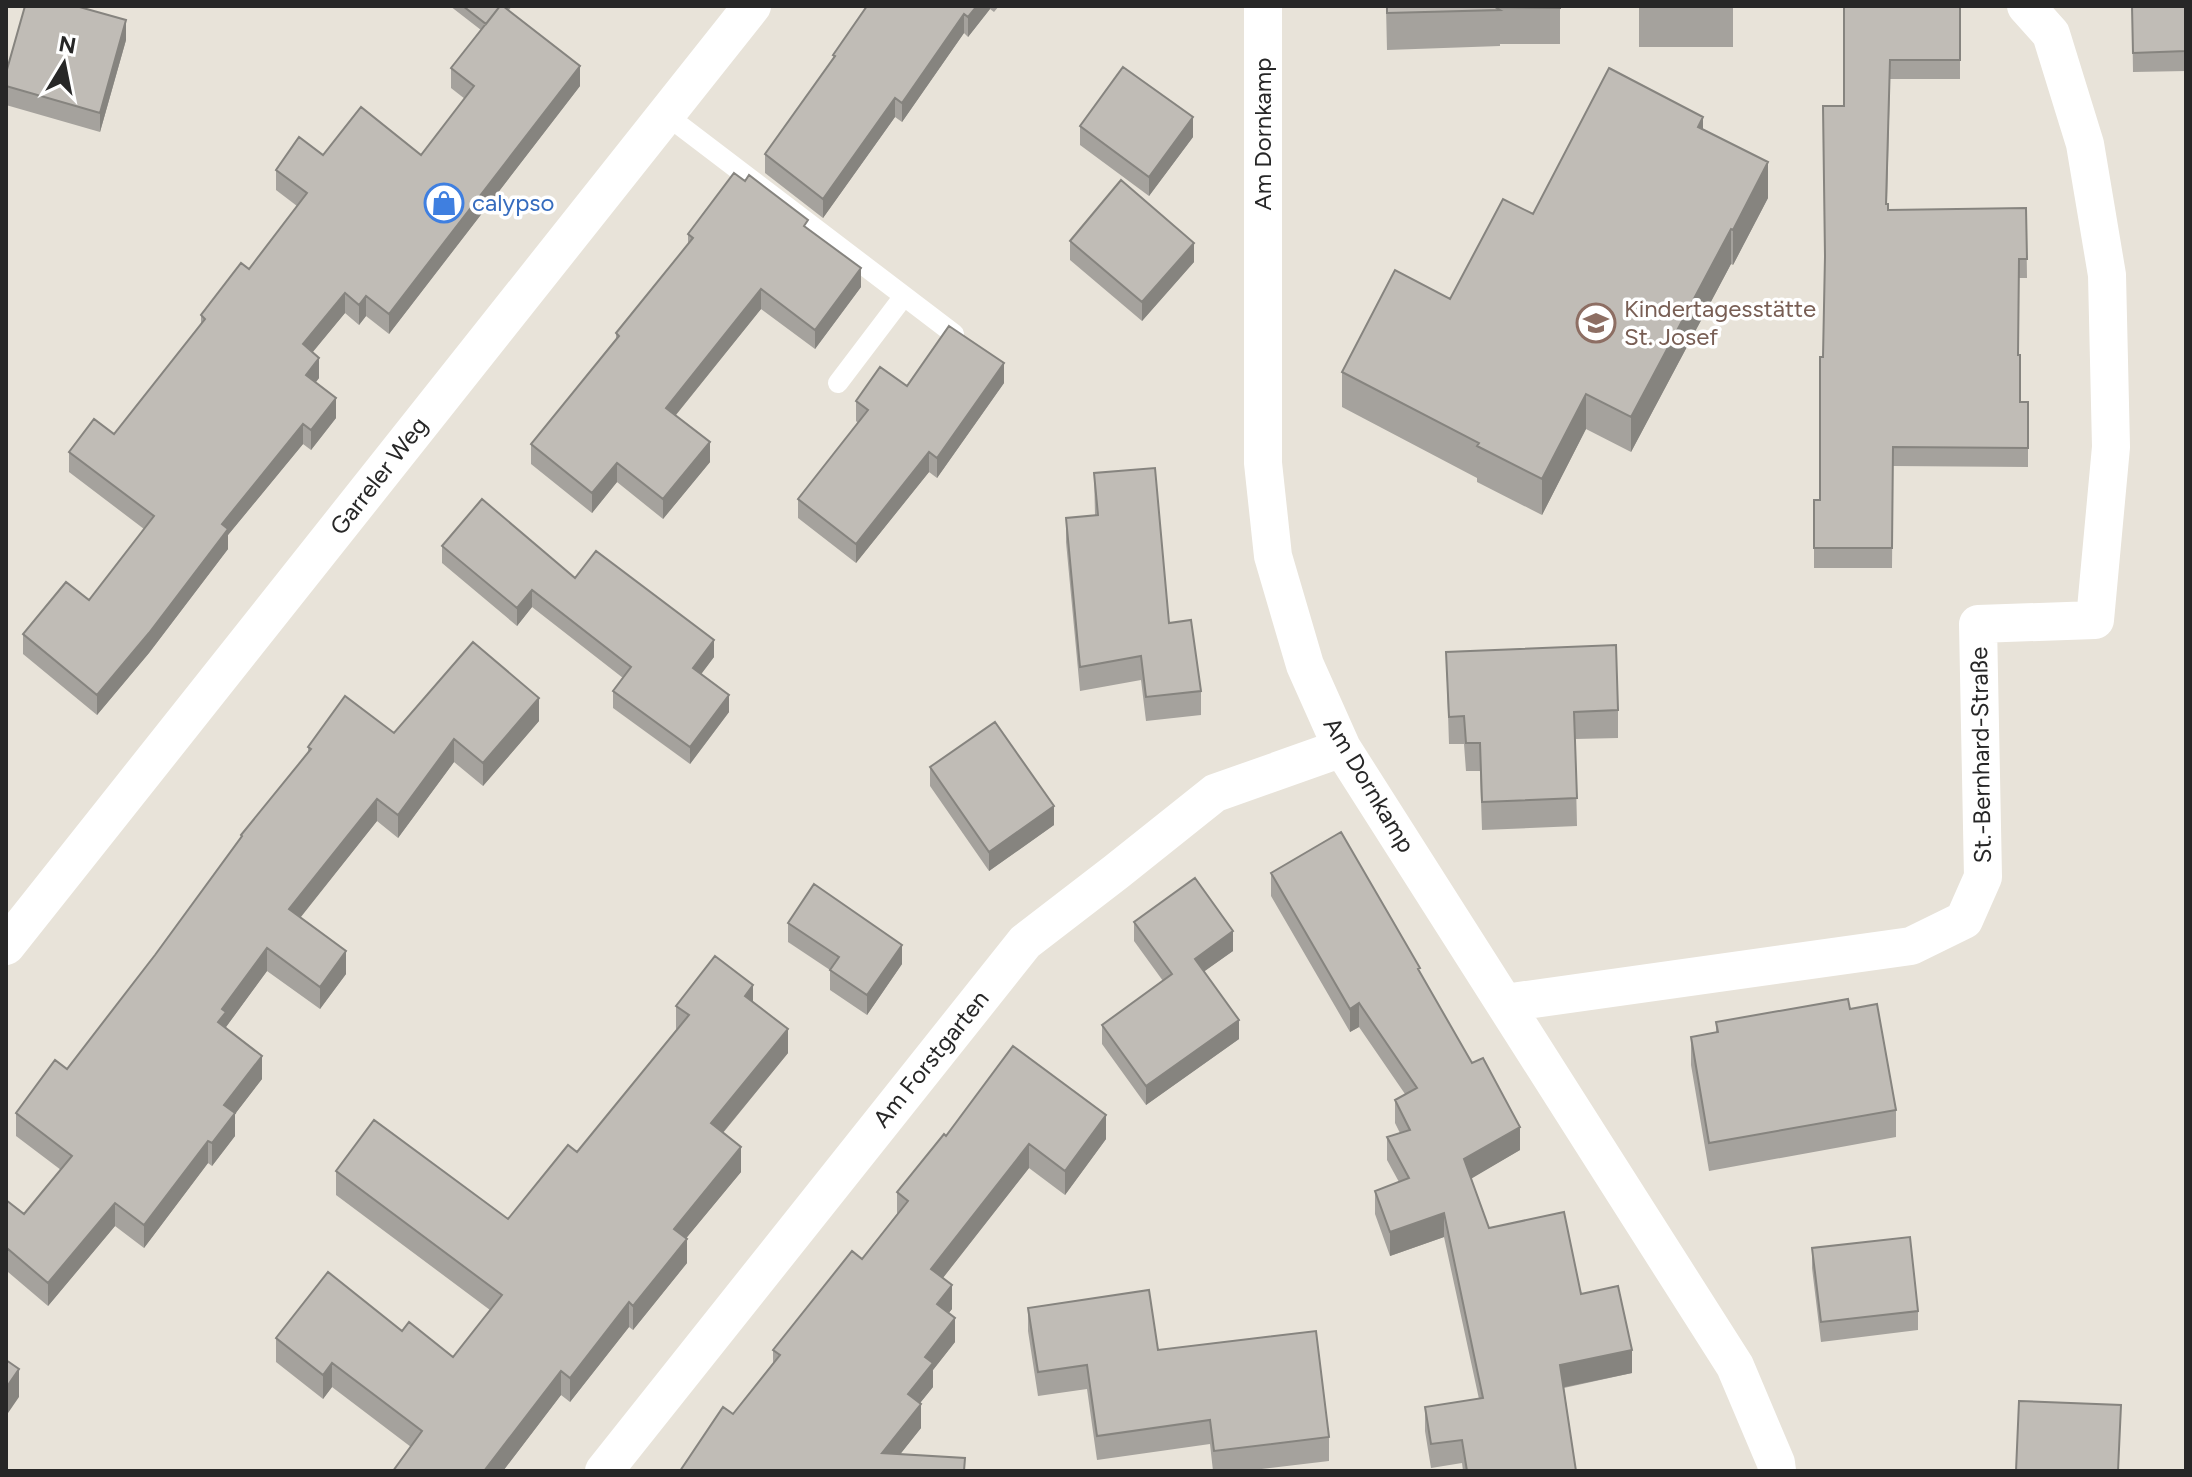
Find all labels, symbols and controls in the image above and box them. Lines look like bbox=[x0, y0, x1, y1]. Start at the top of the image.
north arrow bbox=[24, 24, 104, 104]
text: N bbox=[57, 30, 78, 60]
street label: Am Dornkamp bbox=[1248, 58, 1277, 210]
shop icon: calypso bbox=[423, 182, 465, 224]
place label: calypso bbox=[472, 188, 554, 217]
place label: Kindertagesstätte St. Josef bbox=[1624, 294, 1816, 351]
school or university icon: Kindertagesstätte St. Josef bbox=[1575, 302, 1617, 344]
street label: Garreler Weg bbox=[324, 411, 434, 540]
street label: St.-Bernhard-Straße bbox=[1964, 646, 1997, 864]
street label: Am Dornkamp bbox=[1318, 712, 1421, 858]
street label: Am Forstgarten bbox=[867, 984, 995, 1133]

